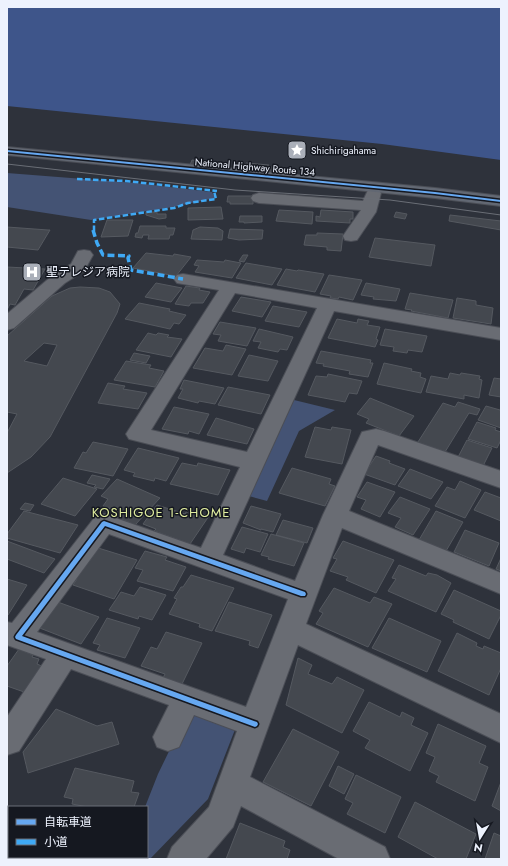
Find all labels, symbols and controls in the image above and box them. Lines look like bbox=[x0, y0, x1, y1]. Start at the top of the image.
place icon: Shichirigahama bbox=[286, 139, 308, 161]
place label: Shichirigahama bbox=[311, 143, 376, 158]
street label: National Highway Route 134 bbox=[194, 154, 316, 180]
hospital icon: 聖テレジア病院 bbox=[21, 261, 43, 283]
place label: 聖テレジア病院 bbox=[46, 263, 130, 281]
district label: KOSHIGOE 1-CHOME bbox=[92, 503, 230, 522]
legend bbox=[8, 806, 148, 858]
text: 自転車道 bbox=[44, 813, 92, 831]
north arrow bbox=[460, 818, 500, 858]
text: 小道 bbox=[44, 833, 68, 851]
text: N bbox=[472, 839, 484, 857]

